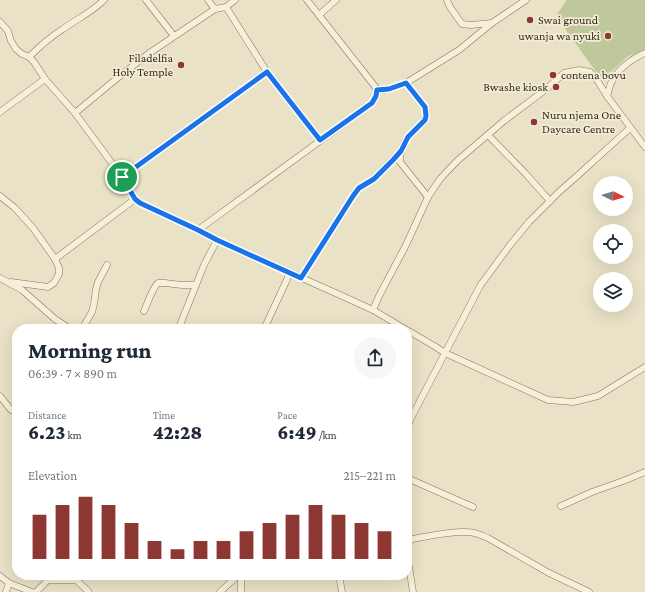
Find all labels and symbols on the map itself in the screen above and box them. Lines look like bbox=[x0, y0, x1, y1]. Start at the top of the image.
place label: Swai ground bbox=[538, 13, 599, 27]
marker: Swai ground bbox=[525, 15, 535, 25]
place label: uwanja wa nyuki bbox=[518, 29, 600, 43]
marker: uwanja wa nyuki bbox=[603, 31, 613, 41]
place label: Filadelfia Holy Temple bbox=[113, 51, 173, 79]
marker: Filadelfia Holy Temple bbox=[176, 60, 186, 70]
place label: contena bovu bbox=[561, 68, 626, 82]
marker: contena bovu bbox=[548, 70, 558, 80]
place label: Bwashe kiosk bbox=[483, 80, 548, 94]
marker: Bwashe kiosk bbox=[551, 82, 561, 92]
place label: Nuru njema One Daycare Centre bbox=[542, 108, 621, 136]
marker: Nuru njema One Daycare Centre bbox=[529, 117, 539, 127]
pin bbox=[105, 160, 139, 194]
north arrow bbox=[593, 176, 633, 216]

